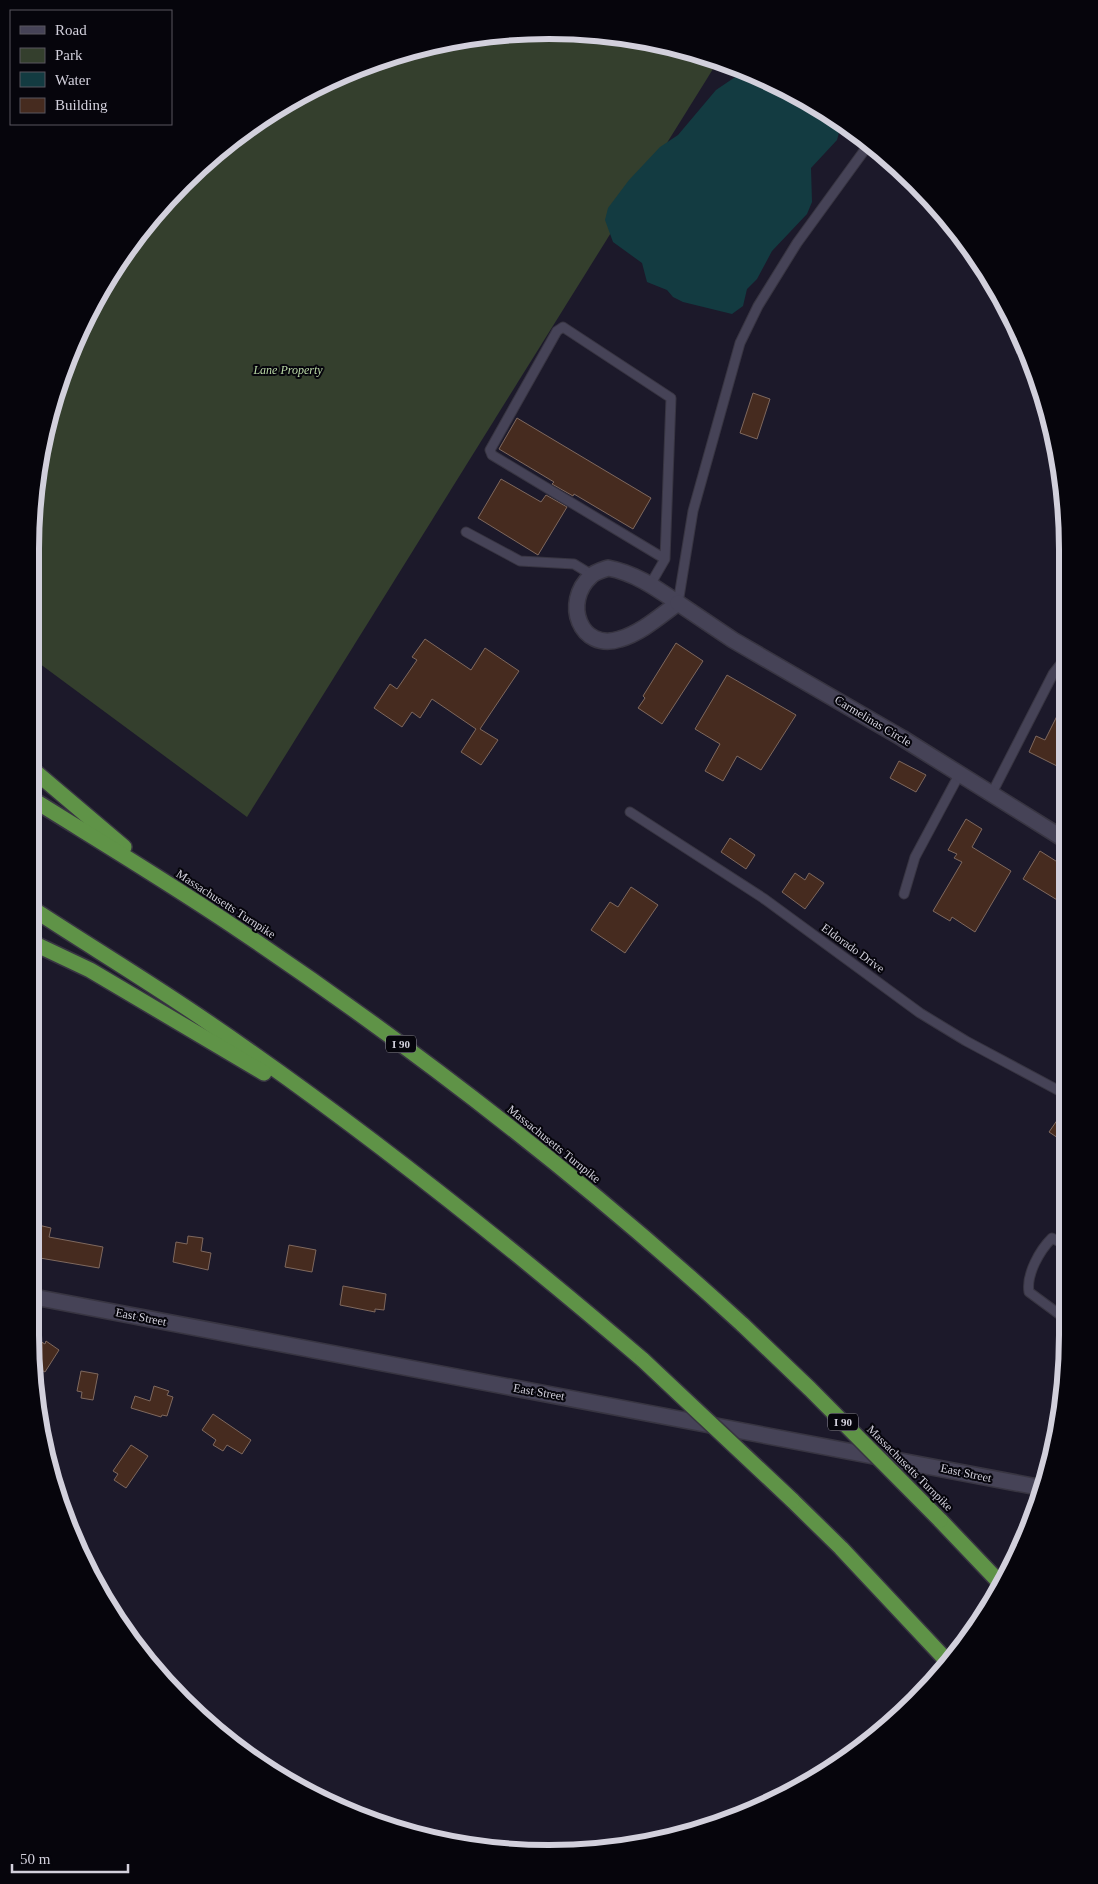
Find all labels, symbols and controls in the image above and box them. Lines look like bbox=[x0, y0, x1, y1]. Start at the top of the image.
legend bbox=[10, 10, 172, 125]
text: Road bbox=[55, 22, 87, 38]
text: Park bbox=[55, 47, 83, 63]
text: Water bbox=[55, 72, 90, 88]
text: Building bbox=[55, 97, 108, 113]
park label: Lane Property bbox=[252, 363, 323, 377]
street label: Carmelinas Circle bbox=[832, 693, 914, 749]
street label: Massachusetts Turnpike bbox=[174, 867, 278, 941]
street label: Eldorado Drive bbox=[819, 920, 887, 976]
road number: I 90 bbox=[386, 1036, 416, 1052]
street label: Massachusetts Turnpike bbox=[505, 1102, 603, 1186]
street label: East Street bbox=[114, 1305, 168, 1329]
street label: East Street bbox=[512, 1381, 566, 1403]
road number: I 90 bbox=[828, 1414, 858, 1430]
street label: Massachusetts Turnpike bbox=[864, 1422, 956, 1514]
street label: East Street bbox=[939, 1461, 993, 1485]
scale bar bbox=[12, 1842, 129, 1874]
text: 50 m bbox=[20, 1851, 51, 1867]

